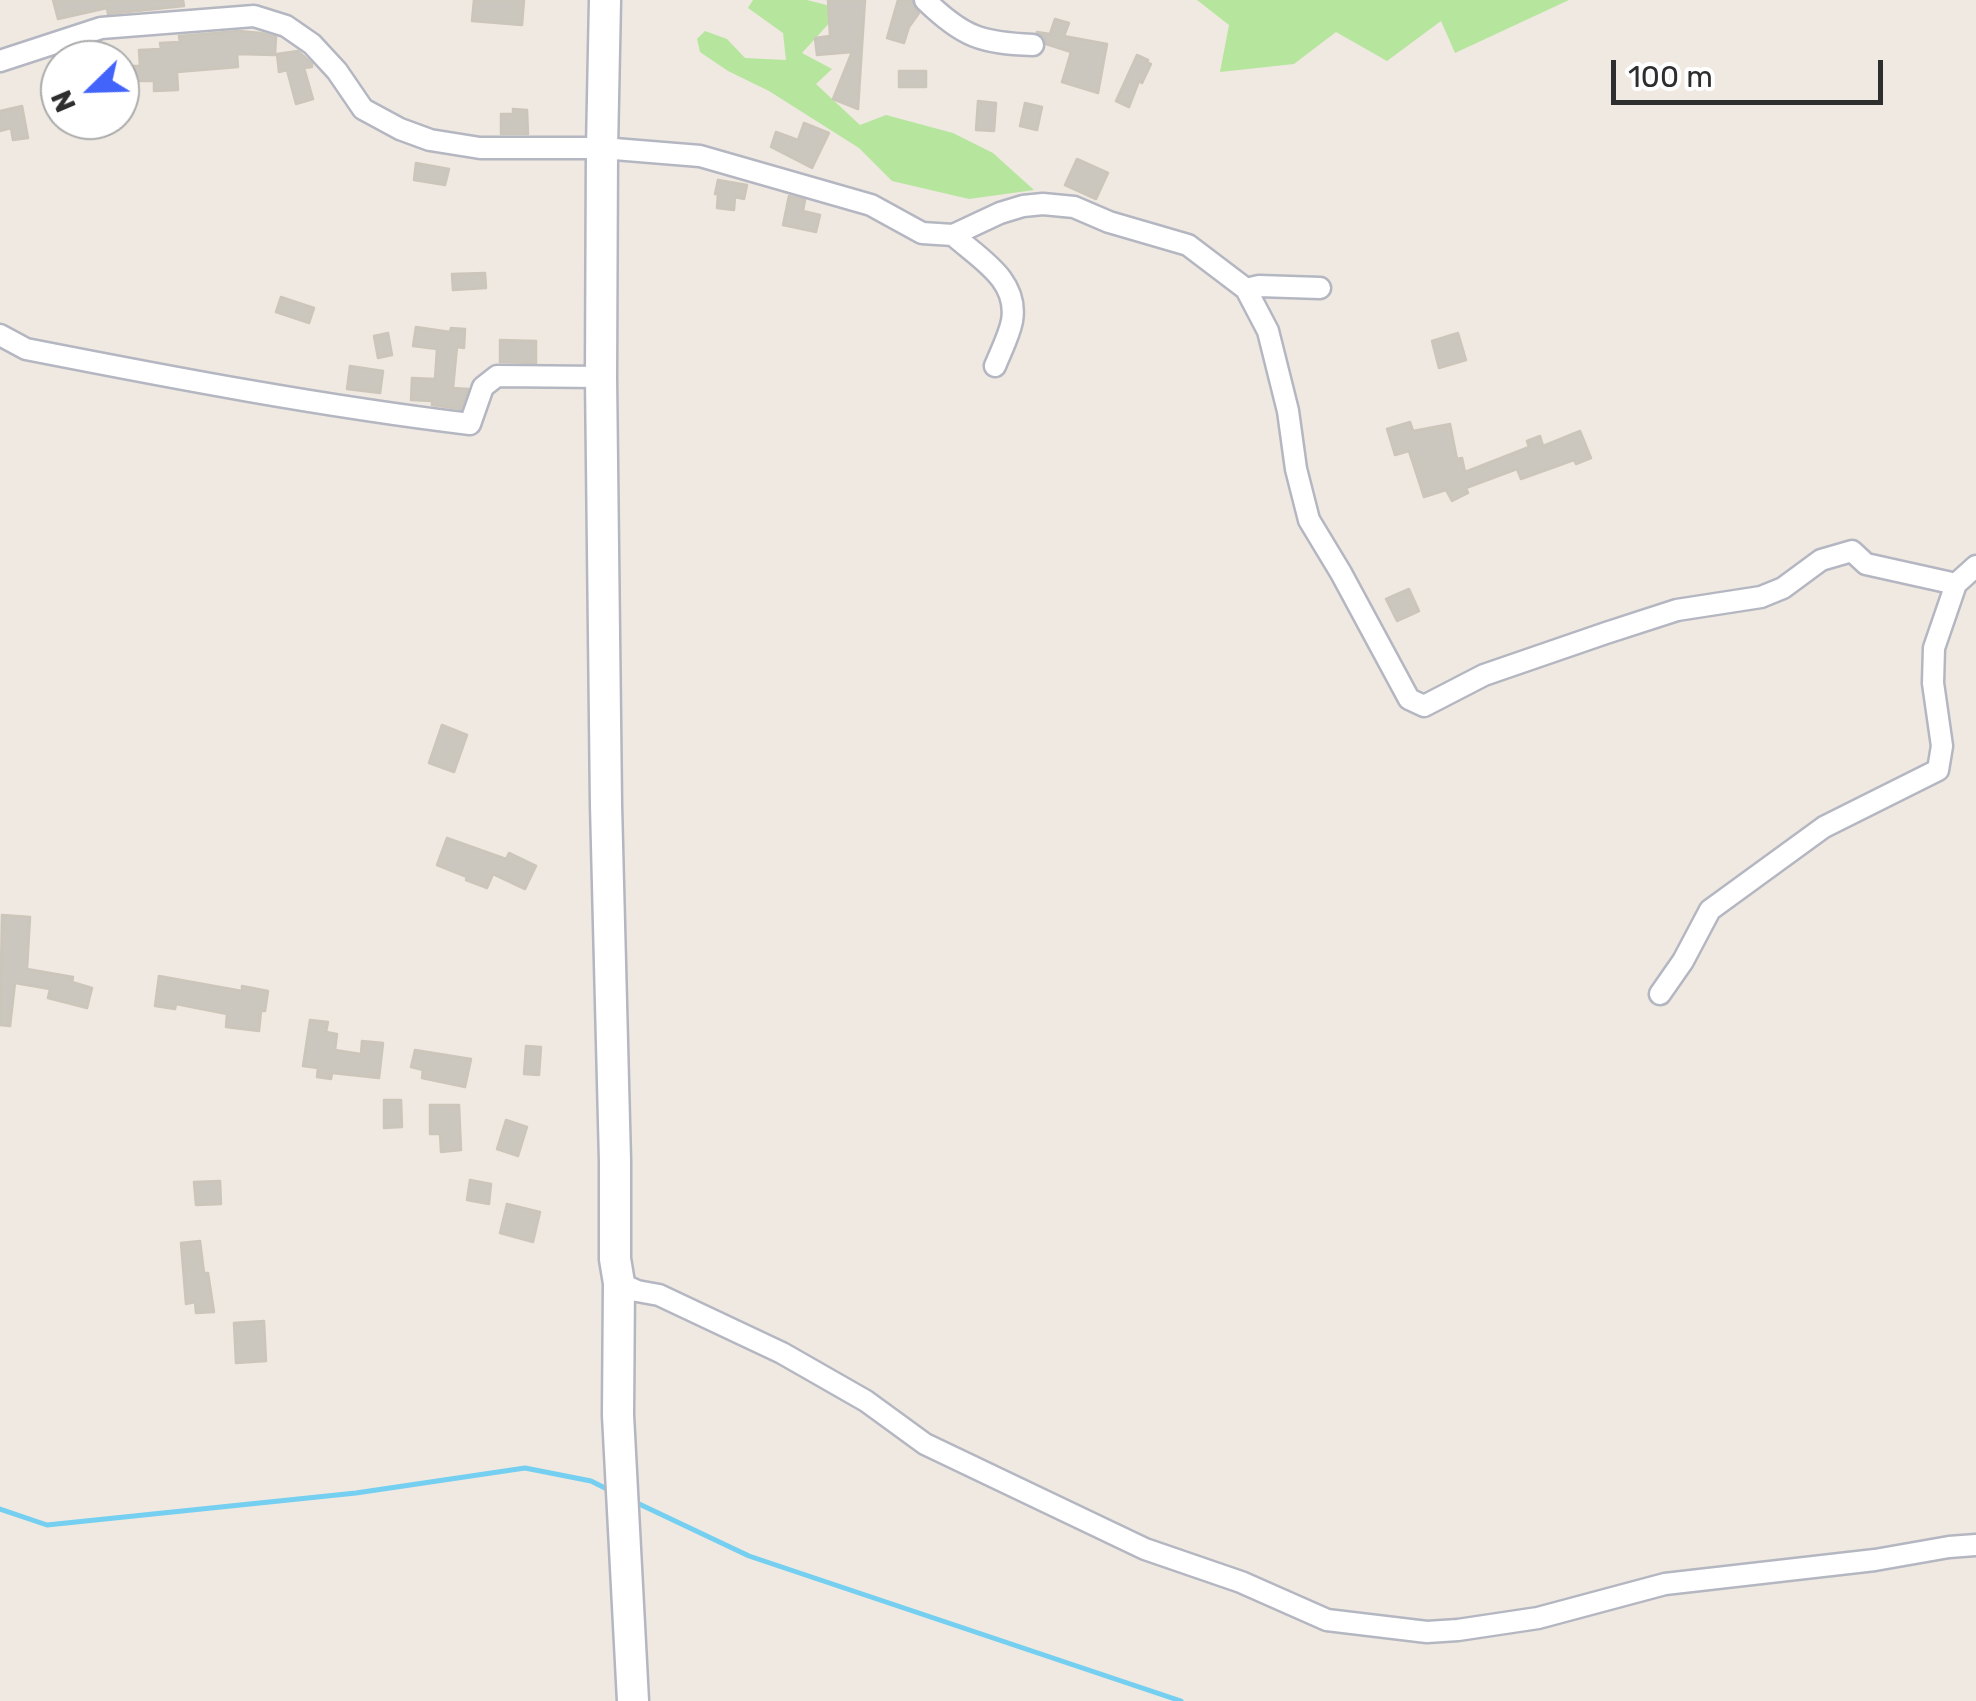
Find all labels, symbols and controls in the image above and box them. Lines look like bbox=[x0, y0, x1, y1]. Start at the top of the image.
north arrow bbox=[40, 40, 140, 140]
scale bar bbox=[1616, 40, 1888, 102]
text: 100 m bbox=[1628, 59, 1713, 95]
text: N bbox=[45, 85, 83, 117]

